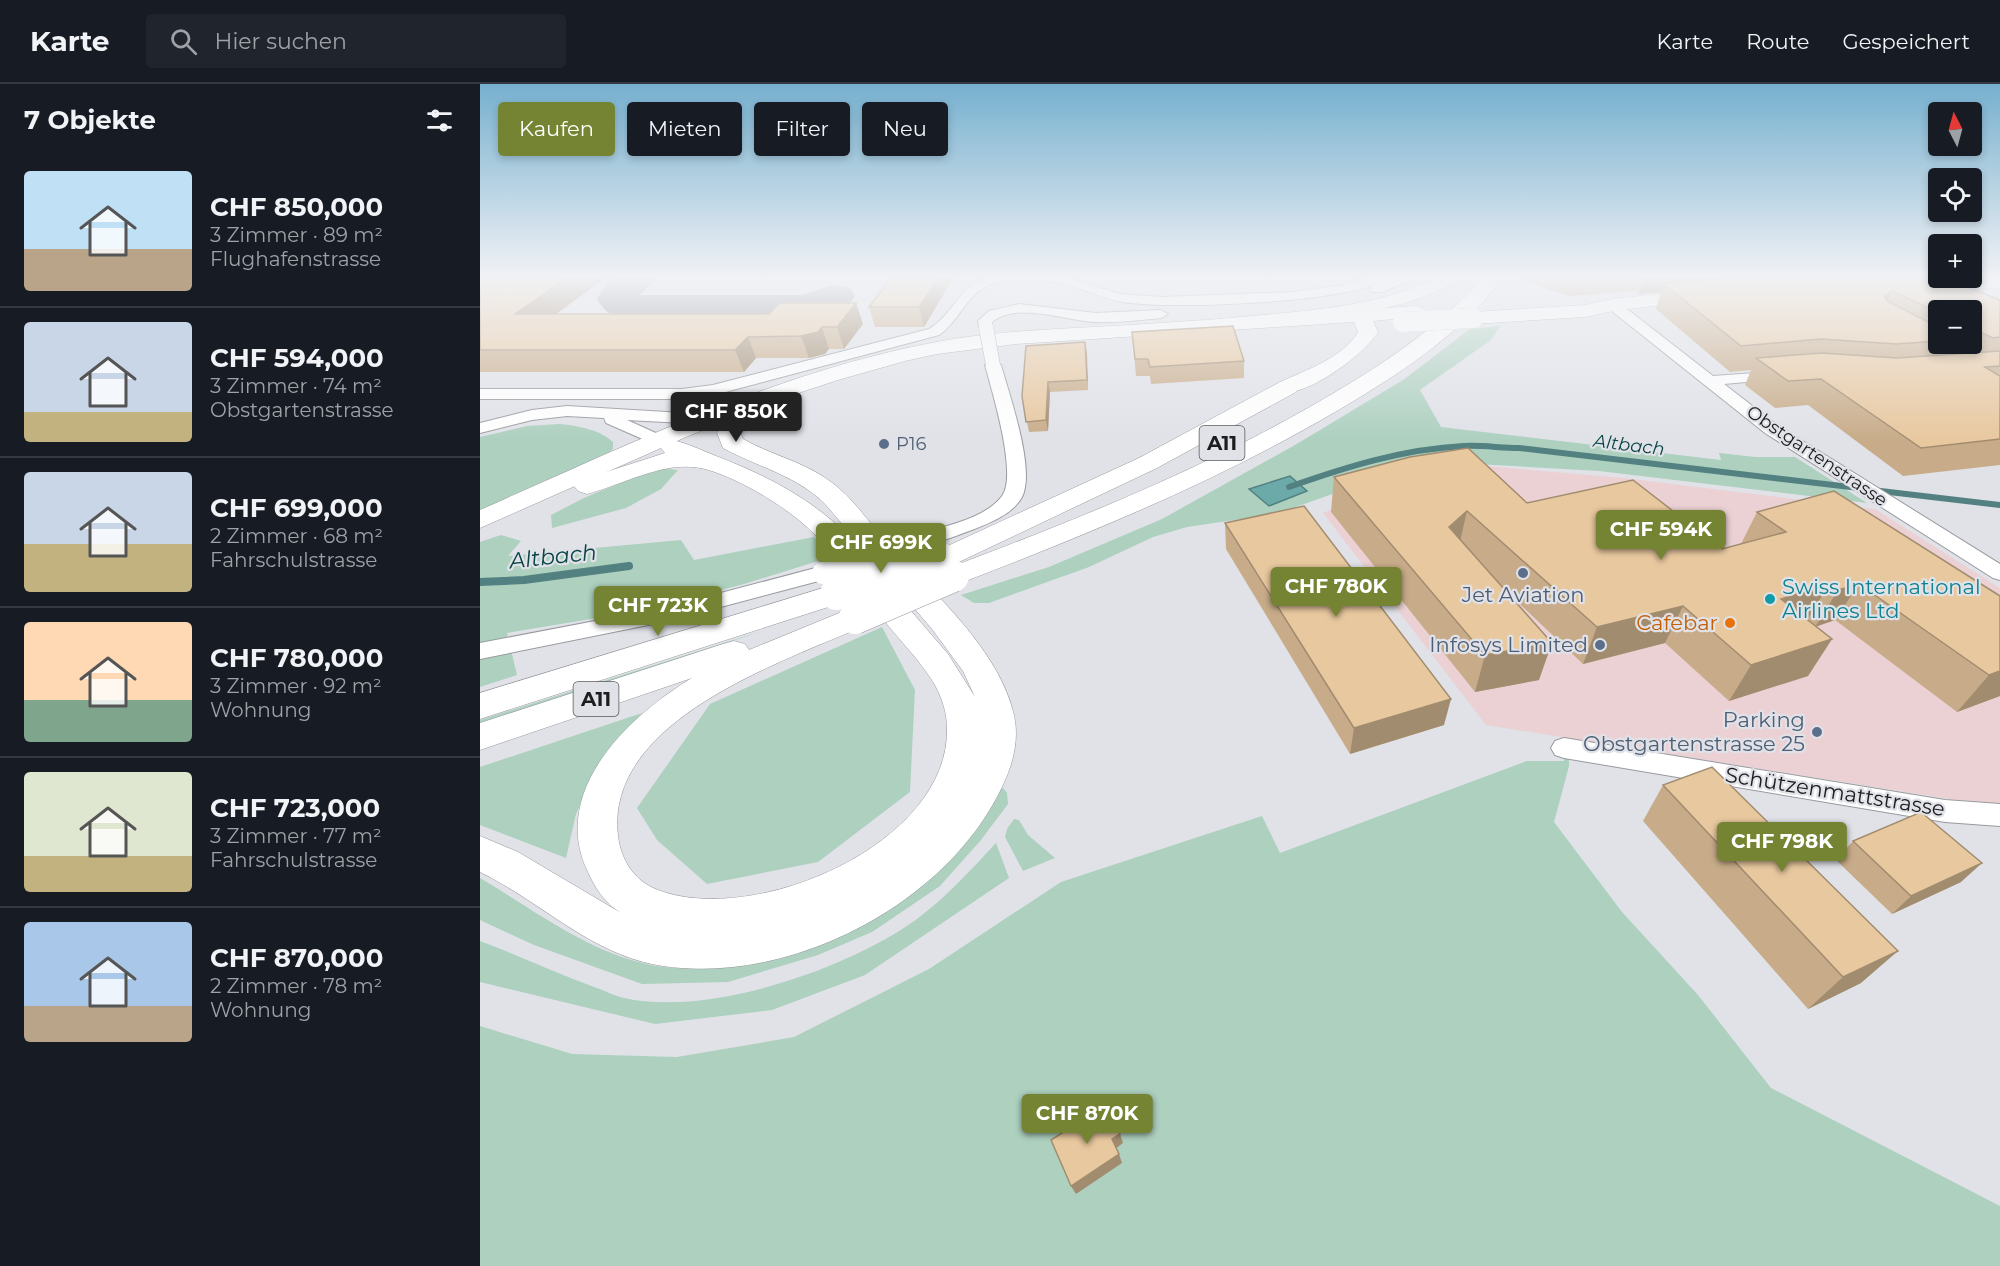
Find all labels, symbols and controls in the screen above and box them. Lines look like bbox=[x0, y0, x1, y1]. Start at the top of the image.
search box bbox=[146, 14, 566, 68]
text: Karte bbox=[30, 24, 110, 58]
icon: search bbox=[167, 25, 200, 58]
text: Hier suchen bbox=[215, 28, 347, 55]
text: Karte bbox=[1657, 29, 1713, 54]
text: Route bbox=[1746, 29, 1809, 54]
text: Gespeichert bbox=[1842, 29, 1970, 54]
chip: Kaufen bbox=[498, 102, 615, 156]
chip: Mieten bbox=[627, 102, 742, 156]
chip: Filter bbox=[754, 102, 850, 156]
chip: Neu bbox=[862, 102, 948, 156]
north arrow bbox=[1928, 102, 1982, 156]
map controls bbox=[1928, 102, 1982, 354]
text: 7 Objekte bbox=[24, 104, 156, 136]
icon: filters bbox=[423, 104, 456, 137]
button: locate bbox=[1928, 168, 1982, 222]
text: CHF 850,000 bbox=[210, 191, 383, 223]
icon: home bbox=[72, 195, 144, 267]
text: 3 Zimmer · 89 m² bbox=[210, 223, 383, 247]
button: + bbox=[1928, 234, 1982, 288]
text: Flughafenstrasse bbox=[210, 247, 381, 271]
button: − bbox=[1928, 300, 1982, 354]
text: CHF 594,000 bbox=[210, 342, 384, 374]
icon: home bbox=[72, 346, 144, 418]
text: 3 Zimmer · 74 m² bbox=[210, 374, 382, 398]
pin: CHF 850K bbox=[674, 392, 798, 443]
text: Obstgartenstrasse bbox=[210, 398, 394, 422]
text: CHF 850K bbox=[685, 399, 787, 423]
street label: Obstgartenstrasse bbox=[1742, 401, 1892, 511]
road number: A11 bbox=[1200, 426, 1244, 460]
water label: Altbach bbox=[1591, 430, 1666, 460]
place label: P16 bbox=[896, 433, 926, 455]
marker: P16 bbox=[877, 437, 891, 451]
text: CHF 699,000 bbox=[210, 492, 383, 524]
icon: home bbox=[72, 496, 144, 568]
pin: CHF 594K bbox=[1599, 510, 1723, 561]
text: CHF 594K bbox=[1610, 517, 1712, 541]
pin: CHF 699K bbox=[819, 523, 943, 574]
text: 2 Zimmer · 68 m² bbox=[210, 524, 383, 548]
text: CHF 699K bbox=[830, 530, 932, 554]
water label: Altbach bbox=[506, 538, 598, 575]
text: Fahrschulstrasse bbox=[210, 548, 377, 572]
marker: Jet Aviation bbox=[1516, 566, 1530, 580]
pin: CHF 780K bbox=[1274, 567, 1398, 618]
text: CHF 780K bbox=[1285, 574, 1387, 598]
place label: Swiss International Airlines Ltd bbox=[1782, 574, 1981, 623]
place label: Jet Aviation bbox=[1461, 582, 1584, 607]
pin: CHF 723K bbox=[596, 586, 720, 637]
marker: Swiss International Airlines Ltd bbox=[1763, 592, 1777, 606]
text: CHF 723K bbox=[608, 593, 708, 617]
place label: Cafebar bbox=[1636, 610, 1718, 635]
marker: Cafebar bbox=[1723, 616, 1737, 630]
place label: Infosys Limited bbox=[1429, 632, 1588, 657]
marker: Infosys Limited bbox=[1593, 638, 1607, 652]
text: CHF 780,000 bbox=[210, 642, 383, 674]
icon: home bbox=[72, 646, 144, 718]
text: 3 Zimmer · 92 m² bbox=[210, 674, 382, 698]
road number: A11 bbox=[574, 682, 618, 716]
text: Wohnung bbox=[210, 698, 311, 722]
place label: Parking Obstgartenstrasse 25 bbox=[1583, 707, 1805, 756]
marker: Parking Obstgartenstrasse 25 bbox=[1810, 725, 1824, 739]
street label: Schützenmattstrasse bbox=[1723, 762, 1947, 821]
text: CHF 723,000 bbox=[210, 792, 380, 824]
icon: home bbox=[72, 796, 144, 868]
pin: CHF 798K bbox=[1720, 822, 1844, 873]
text: 3 Zimmer · 77 m² bbox=[210, 824, 382, 848]
text: CHF 798K bbox=[1731, 829, 1833, 853]
text: Fahrschulstrasse bbox=[210, 848, 377, 872]
text: CHF 870,000 bbox=[210, 942, 383, 974]
icon: home bbox=[72, 946, 144, 1018]
text: 2 Zimmer · 78 m² bbox=[210, 974, 382, 998]
text: Wohnung bbox=[210, 998, 311, 1022]
pin: CHF 870K bbox=[1025, 1094, 1149, 1145]
text: CHF 870K bbox=[1036, 1101, 1138, 1125]

